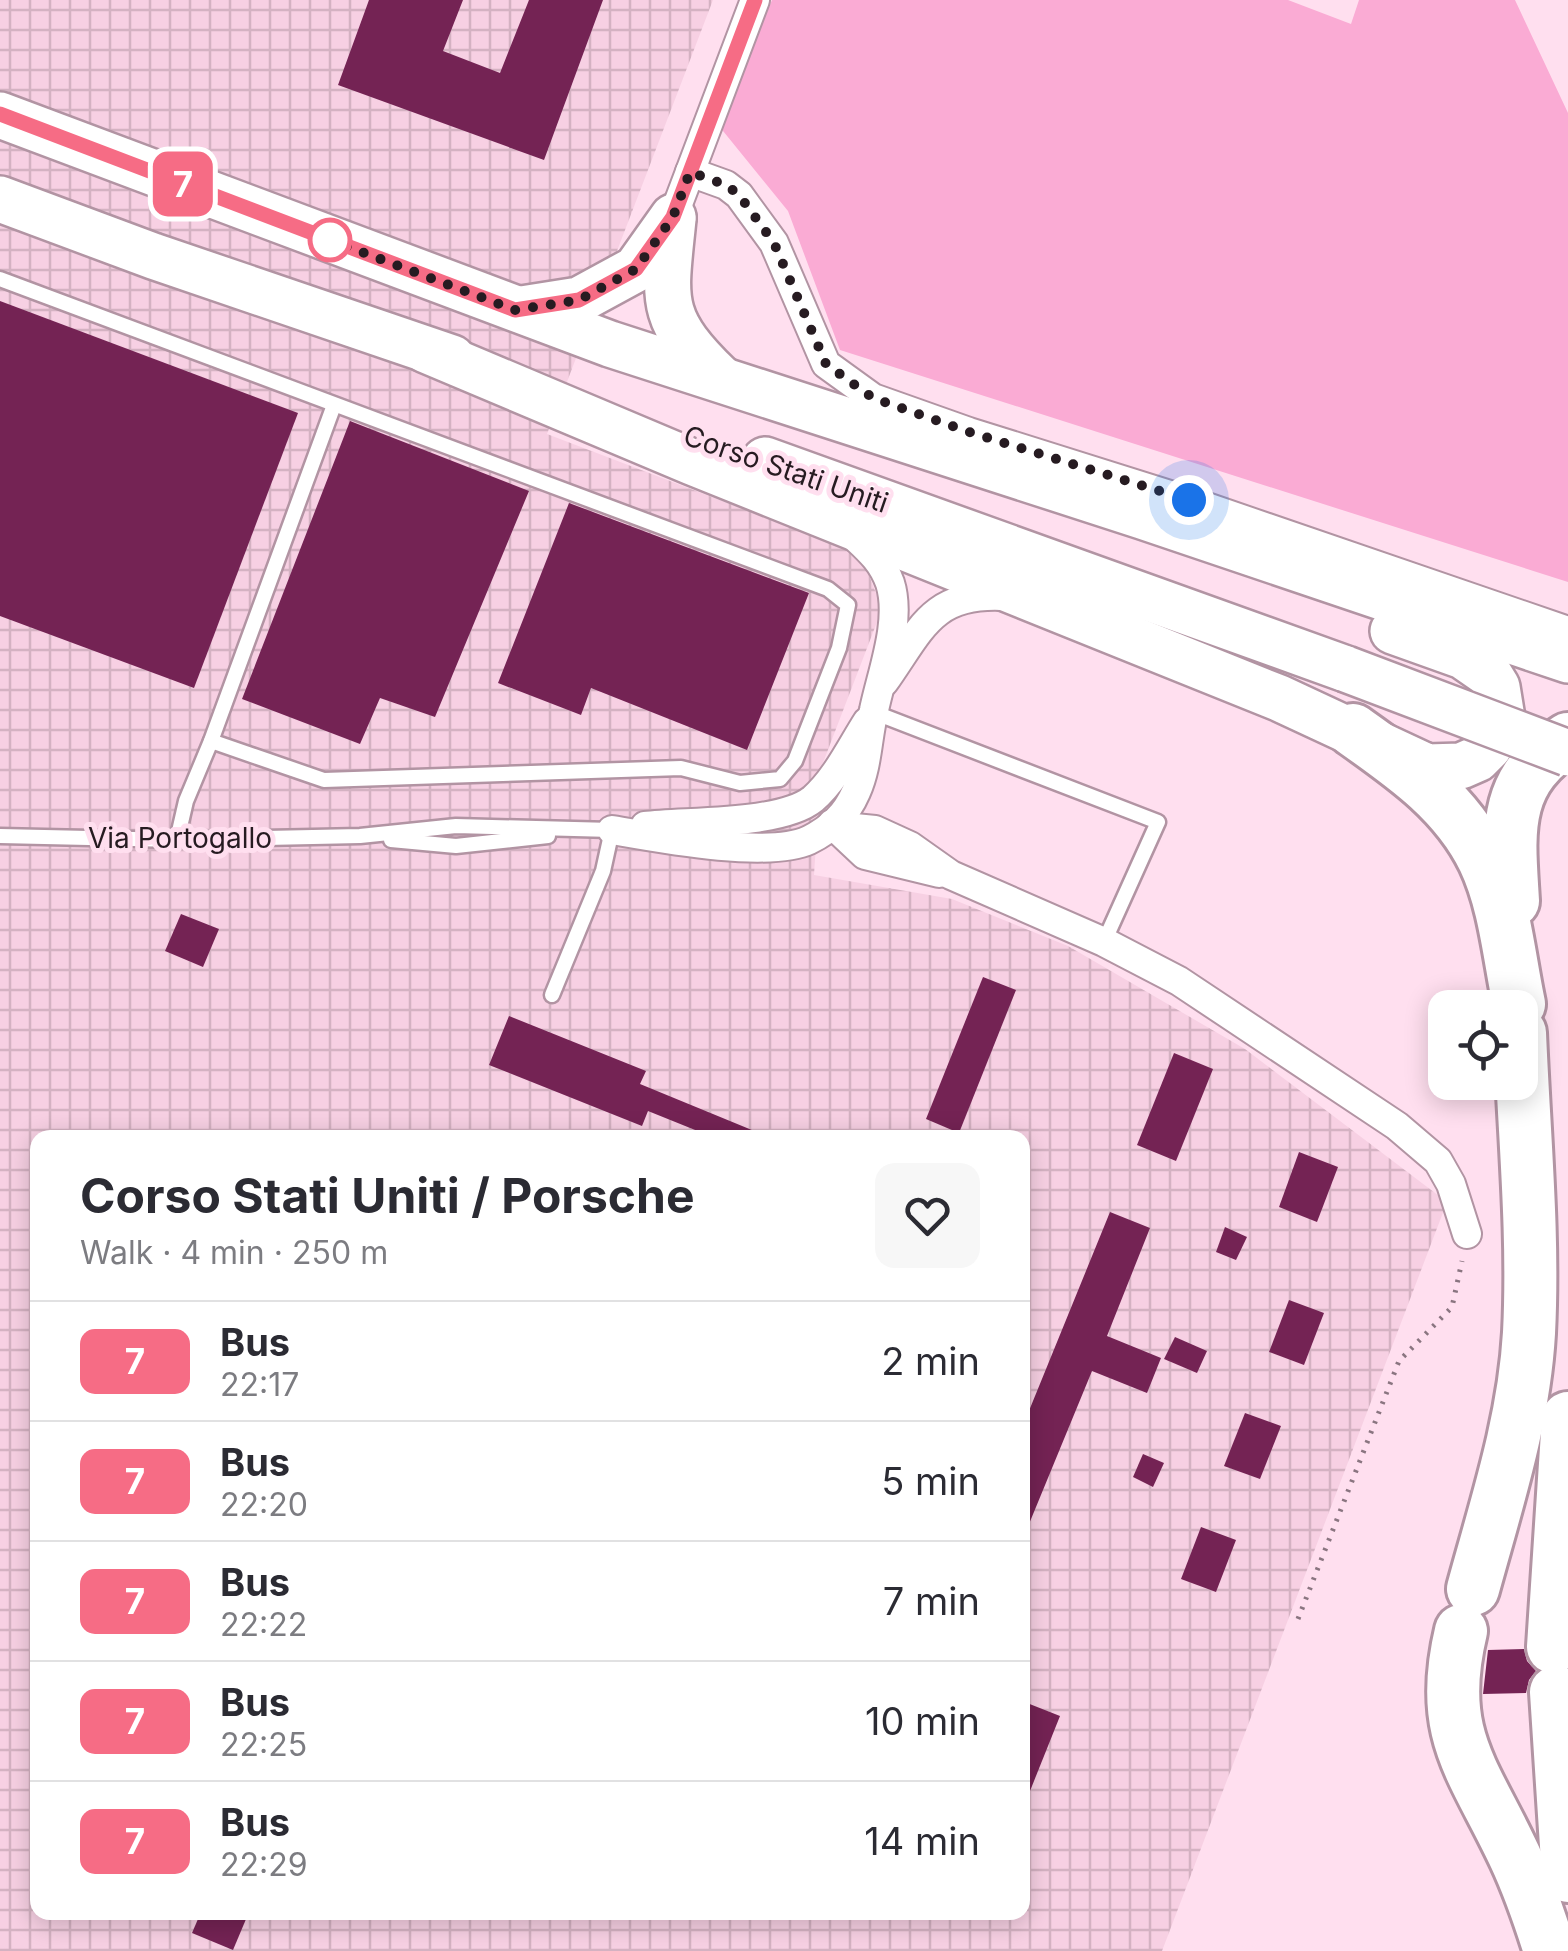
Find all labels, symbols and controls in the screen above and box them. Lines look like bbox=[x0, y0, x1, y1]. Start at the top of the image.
line badge: 7 bbox=[150, 152, 216, 216]
text: 7 bbox=[173, 163, 193, 205]
unlabelled marker bbox=[309, 219, 351, 261]
street label: Corso Stati Uniti bbox=[679, 418, 893, 520]
your location bbox=[1164, 475, 1214, 525]
street label: Via Portogallo bbox=[88, 821, 272, 855]
map controls bbox=[1428, 990, 1538, 1100]
button: locate bbox=[1428, 990, 1538, 1100]
button: heart bbox=[875, 1163, 980, 1268]
text: Corso Stati Uniti / Porsche bbox=[80, 1166, 695, 1225]
text: Walk · 4 min · 250 m bbox=[80, 1233, 388, 1272]
text: Bus bbox=[220, 1319, 290, 1365]
text: 2 min bbox=[881, 1338, 980, 1384]
text: 7 bbox=[125, 1340, 145, 1382]
text: 22:17 bbox=[220, 1365, 299, 1404]
text: Bus bbox=[220, 1439, 290, 1485]
text: 5 min bbox=[881, 1458, 980, 1504]
text: 7 bbox=[125, 1460, 145, 1502]
text: 22:20 bbox=[220, 1485, 308, 1524]
text: Bus bbox=[220, 1559, 290, 1605]
text: 7 min bbox=[883, 1578, 980, 1624]
text: 7 bbox=[125, 1580, 145, 1622]
text: 22:22 bbox=[220, 1605, 307, 1644]
text: Bus bbox=[220, 1679, 290, 1725]
text: 10 min bbox=[865, 1698, 980, 1744]
text: 7 bbox=[125, 1700, 145, 1742]
text: 22:25 bbox=[220, 1725, 307, 1764]
text: Bus bbox=[220, 1799, 290, 1845]
text: 14 min bbox=[864, 1818, 980, 1864]
text: 7 bbox=[125, 1820, 145, 1862]
text: 22:29 bbox=[220, 1845, 308, 1884]

